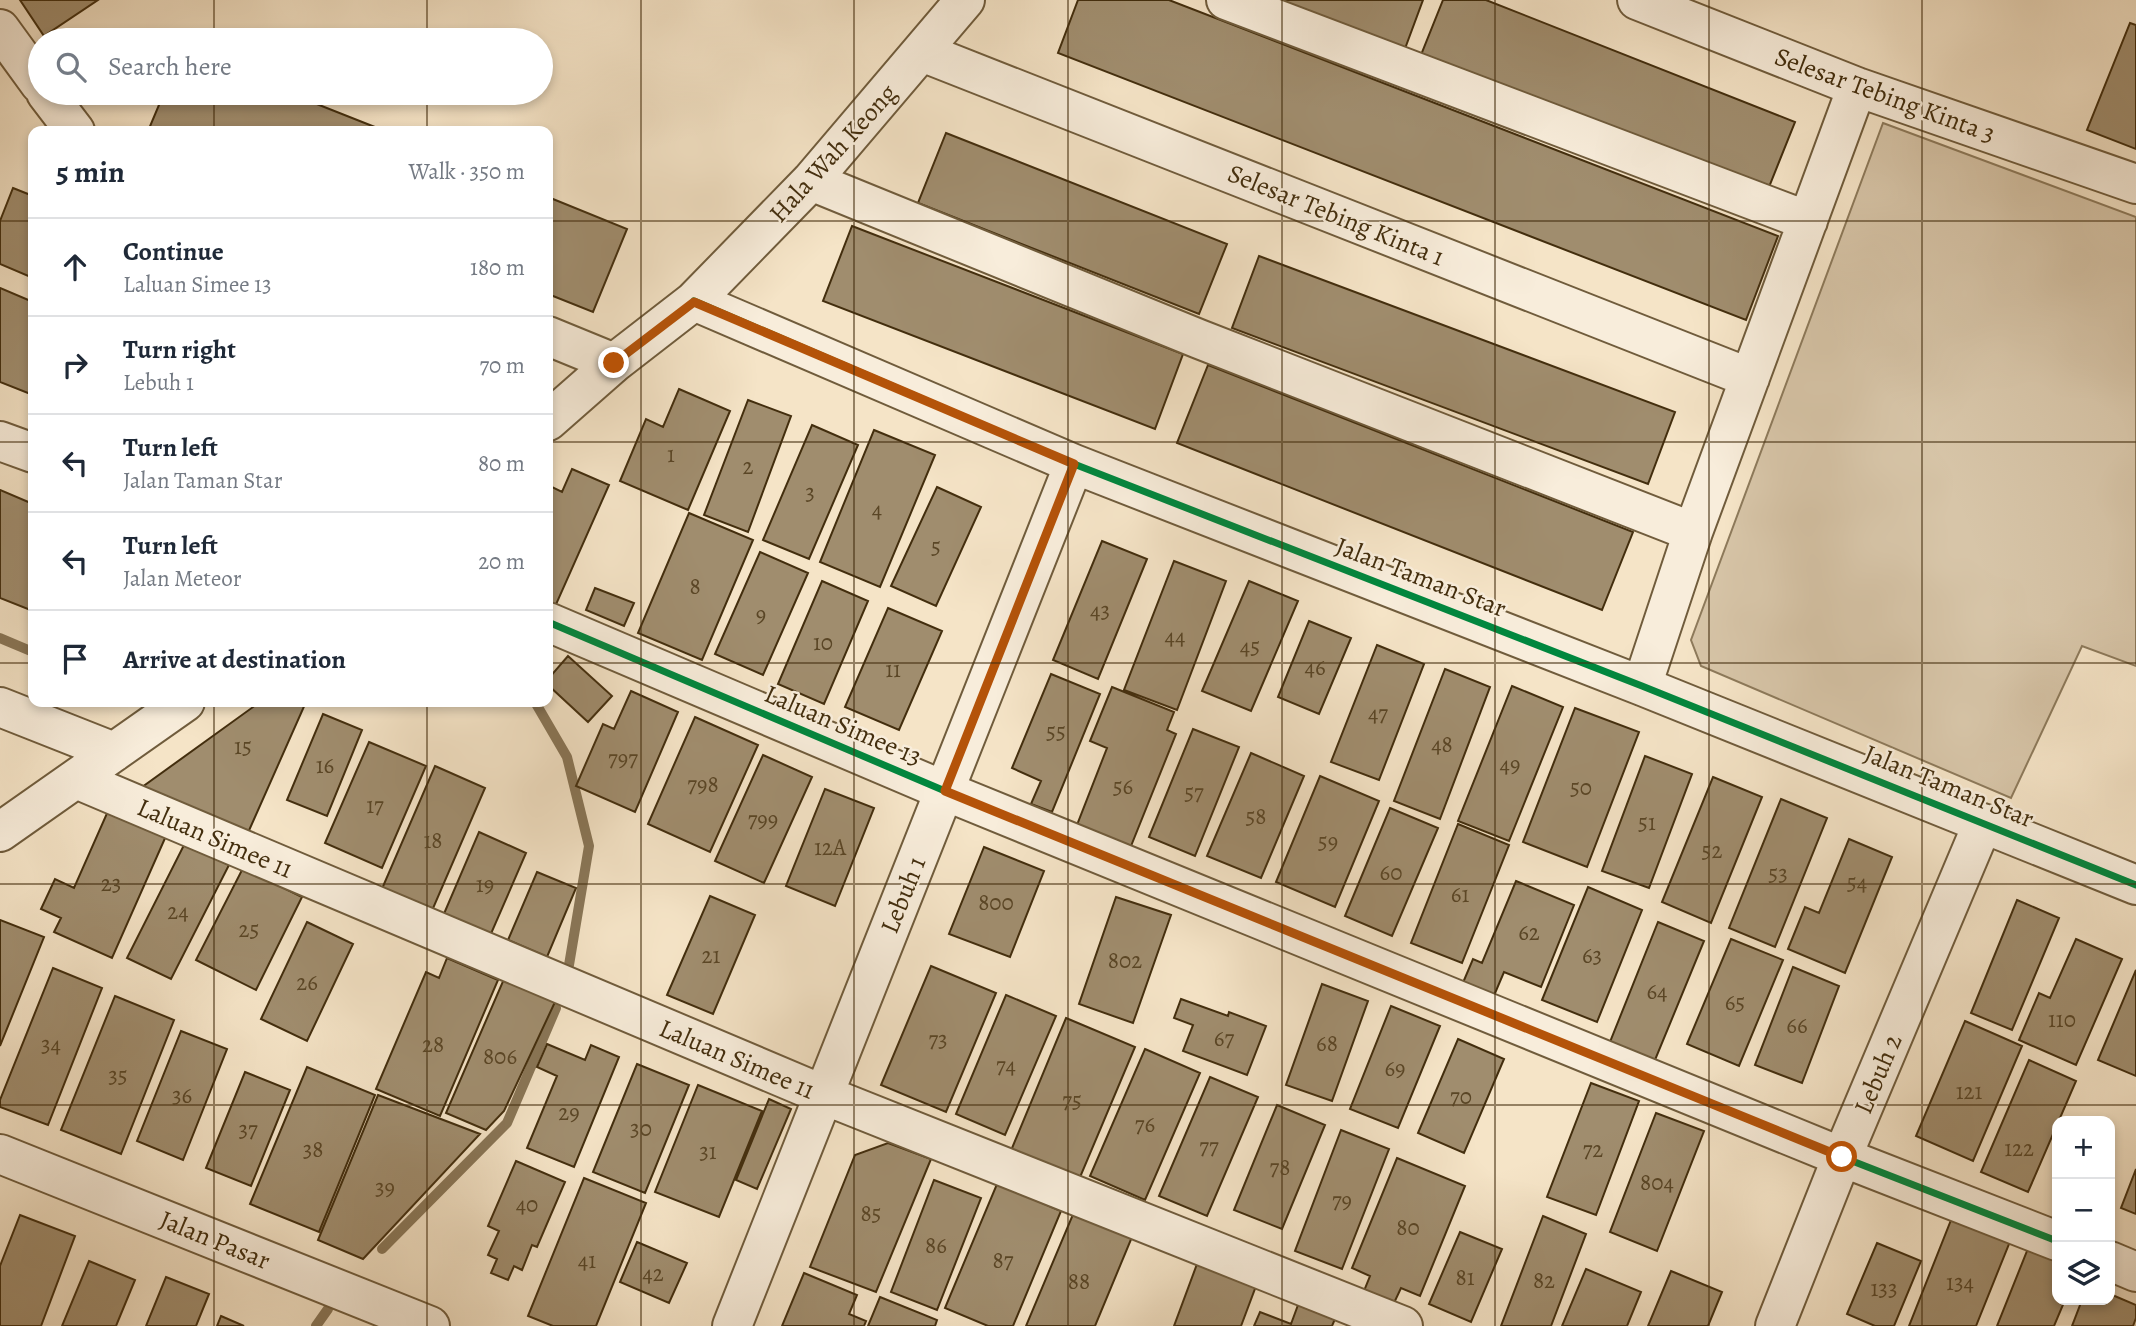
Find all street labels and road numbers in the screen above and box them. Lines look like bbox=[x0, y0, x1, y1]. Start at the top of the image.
street label: Selesar Tebing Kinta 3 bbox=[1770, 39, 2000, 151]
street label: Hala Wah Keong bbox=[761, 76, 905, 230]
street label: Selesar Tebing Kinta 1 bbox=[1223, 156, 1449, 274]
street label: Jalan Taman Star bbox=[1331, 528, 1511, 626]
street label: Laluan Simee 13 bbox=[759, 676, 927, 774]
street label: Jalan Taman Star bbox=[1859, 736, 2039, 836]
street label: Laluan Simee 11 bbox=[132, 789, 298, 887]
street label: Lebuh 1 bbox=[872, 851, 934, 939]
street label: Laluan Simee 11 bbox=[654, 1010, 820, 1108]
street label: Lebuh 2 bbox=[1846, 1029, 1910, 1119]
street label: Jalan Pasar bbox=[155, 1202, 275, 1278]

